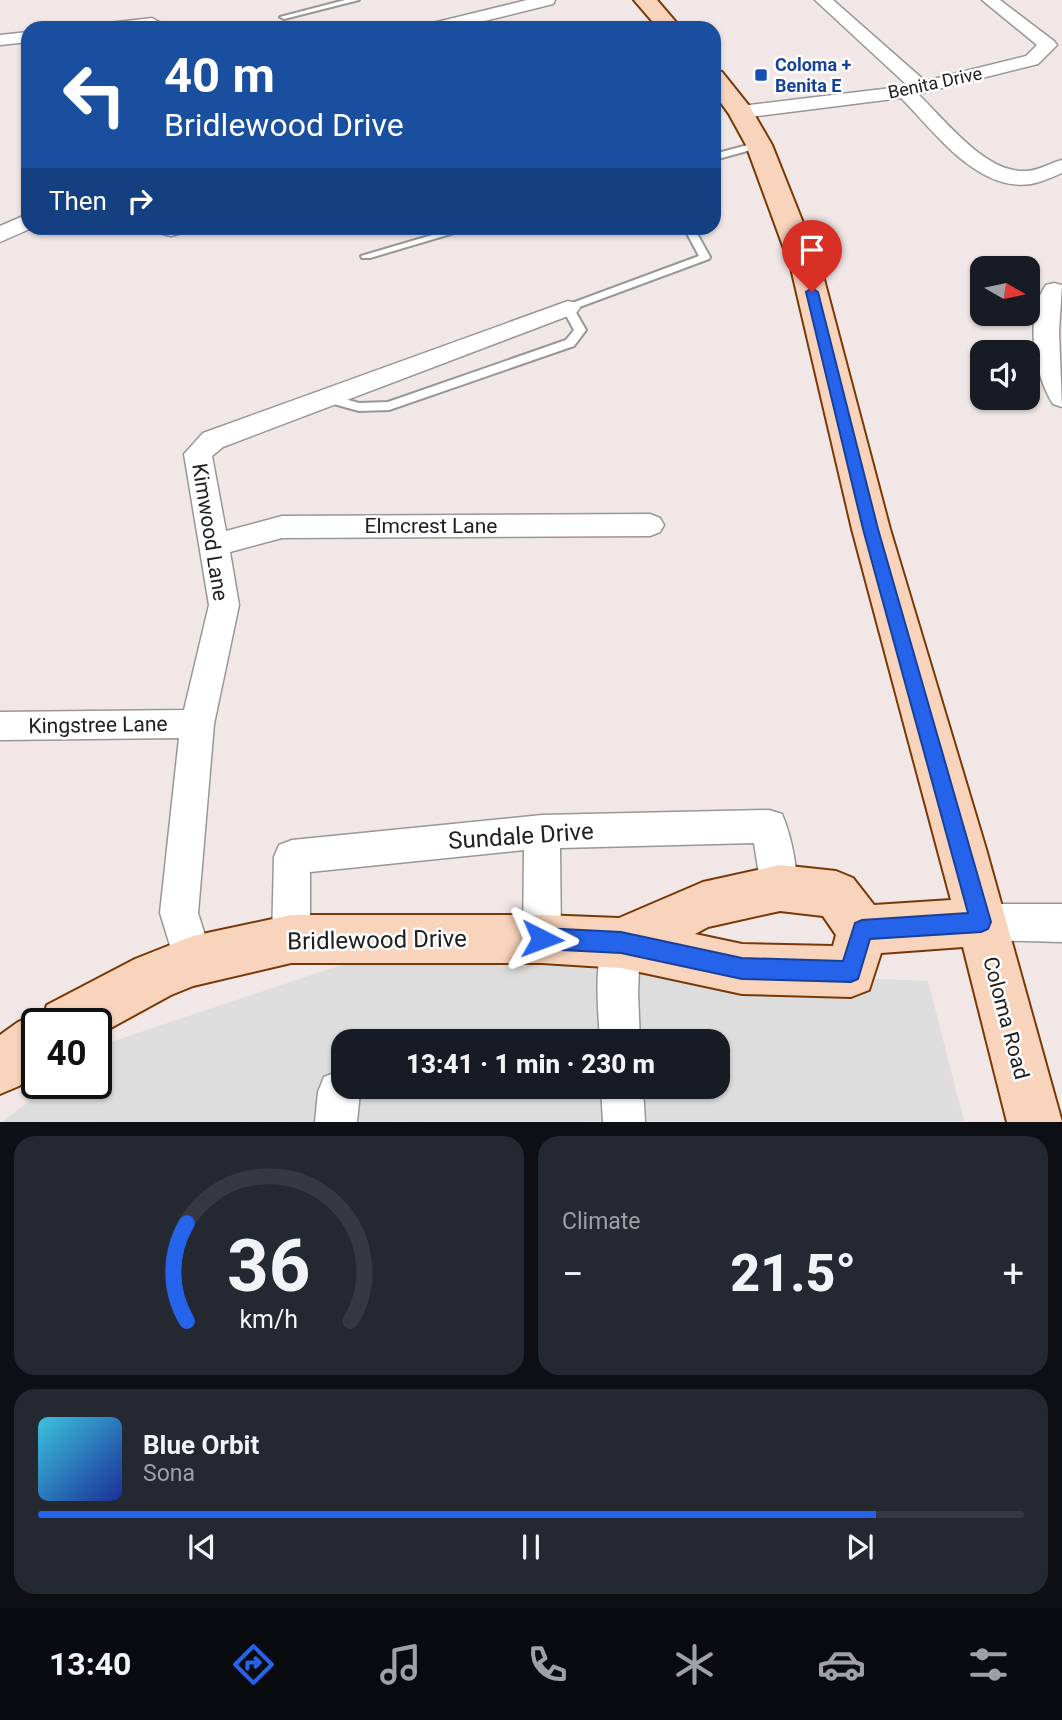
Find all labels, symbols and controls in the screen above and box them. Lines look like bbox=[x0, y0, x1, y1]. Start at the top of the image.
text: 40 m bbox=[164, 47, 275, 104]
icon: left bbox=[49, 49, 140, 140]
place label: Coloma + Benita E bbox=[775, 54, 852, 96]
street label: Benita Drive bbox=[886, 62, 984, 103]
marker: Coloma + Benita E bbox=[753, 67, 769, 83]
text: Bridlewood Drive bbox=[164, 106, 404, 144]
icon: right bbox=[121, 182, 159, 220]
text: Then bbox=[49, 186, 107, 216]
pin bbox=[782, 220, 842, 292]
icon: arrive bbox=[793, 231, 831, 269]
north arrow bbox=[970, 256, 1040, 326]
map controls bbox=[970, 256, 1040, 410]
button: sound bbox=[970, 340, 1040, 410]
street label: Kimwood Lane bbox=[187, 462, 233, 602]
street label: Elmcrest Lane bbox=[365, 514, 497, 538]
street label: Kingstree Lane bbox=[28, 712, 168, 738]
street label: Sundale Drive bbox=[447, 817, 595, 855]
position arrow bbox=[505, 902, 579, 976]
street label: Bridlewood Drive bbox=[287, 924, 467, 956]
street label: Coloma Road bbox=[978, 954, 1034, 1082]
speed limit sign: 40 bbox=[21, 1008, 112, 1099]
text: 13:41 · 1 min · 230 m bbox=[406, 1049, 655, 1079]
text: Climate bbox=[562, 1208, 641, 1235]
text: 36 bbox=[227, 1224, 311, 1310]
text: 21.5° bbox=[730, 1243, 856, 1304]
text: − bbox=[562, 1252, 584, 1296]
text: + bbox=[1002, 1252, 1024, 1296]
text: km/h bbox=[240, 1305, 298, 1334]
text: Blue Orbit bbox=[143, 1430, 259, 1460]
text: Sona bbox=[143, 1460, 195, 1487]
icon: previous bbox=[183, 1528, 221, 1566]
icon: pause bbox=[512, 1528, 550, 1566]
icon: next bbox=[841, 1528, 879, 1566]
icon: directions bbox=[229, 1640, 278, 1689]
icon: music bbox=[376, 1640, 425, 1689]
icon: phone bbox=[523, 1640, 572, 1689]
icon: climate bbox=[670, 1640, 719, 1689]
icon: car bbox=[817, 1640, 866, 1689]
icon: filters bbox=[964, 1640, 1013, 1689]
text: 13:40 bbox=[49, 1645, 131, 1683]

